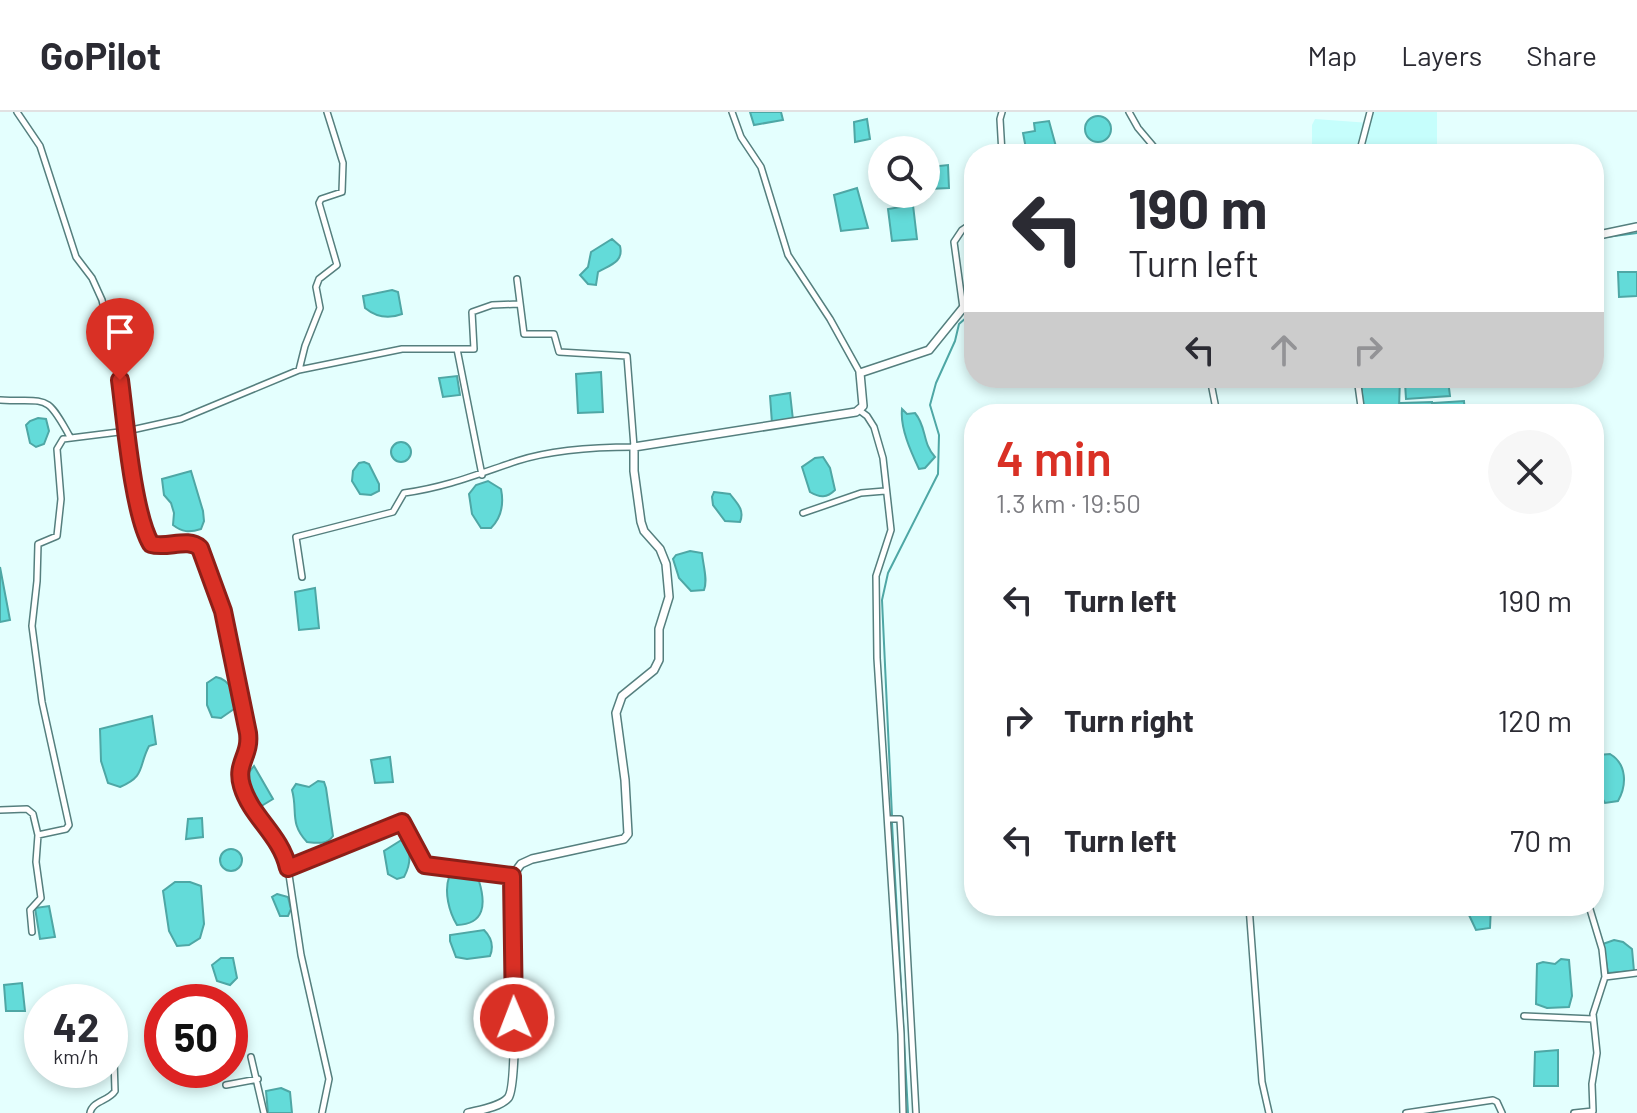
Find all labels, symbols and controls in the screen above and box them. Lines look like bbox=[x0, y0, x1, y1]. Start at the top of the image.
text: GoPilot bbox=[40, 32, 161, 78]
text: Map bbox=[1307, 38, 1357, 72]
text: Layers bbox=[1401, 38, 1482, 72]
text: Share bbox=[1526, 38, 1597, 72]
map controls bbox=[868, 136, 940, 208]
button: search bbox=[868, 136, 940, 208]
text: 190 m bbox=[1128, 173, 1267, 240]
icon: left bbox=[996, 176, 1100, 280]
text: Turn left bbox=[1128, 241, 1259, 284]
pin bbox=[86, 298, 154, 380]
icon: arrive bbox=[98, 310, 142, 354]
icon: left bbox=[1178, 328, 1222, 372]
icon: ahead bbox=[1262, 328, 1306, 372]
icon: right bbox=[1346, 328, 1390, 372]
text: 4 min bbox=[996, 428, 1112, 486]
button: close bbox=[1488, 430, 1572, 514]
text: 1.3 km · 19:50 bbox=[996, 487, 1141, 518]
icon: left bbox=[996, 578, 1040, 622]
text: Turn left bbox=[1064, 582, 1177, 618]
text: 190 m bbox=[1498, 582, 1572, 618]
icon: right bbox=[996, 698, 1040, 742]
text: Turn right bbox=[1064, 702, 1194, 738]
text: 120 m bbox=[1498, 702, 1572, 738]
icon: left bbox=[996, 818, 1040, 862]
text: Turn left bbox=[1064, 822, 1177, 858]
text: 70 m bbox=[1510, 822, 1572, 858]
position arrow bbox=[472, 976, 556, 1060]
speed limit sign: 50 bbox=[144, 984, 248, 1088]
text: 42 bbox=[53, 1002, 99, 1050]
text: km/h bbox=[53, 1044, 99, 1068]

